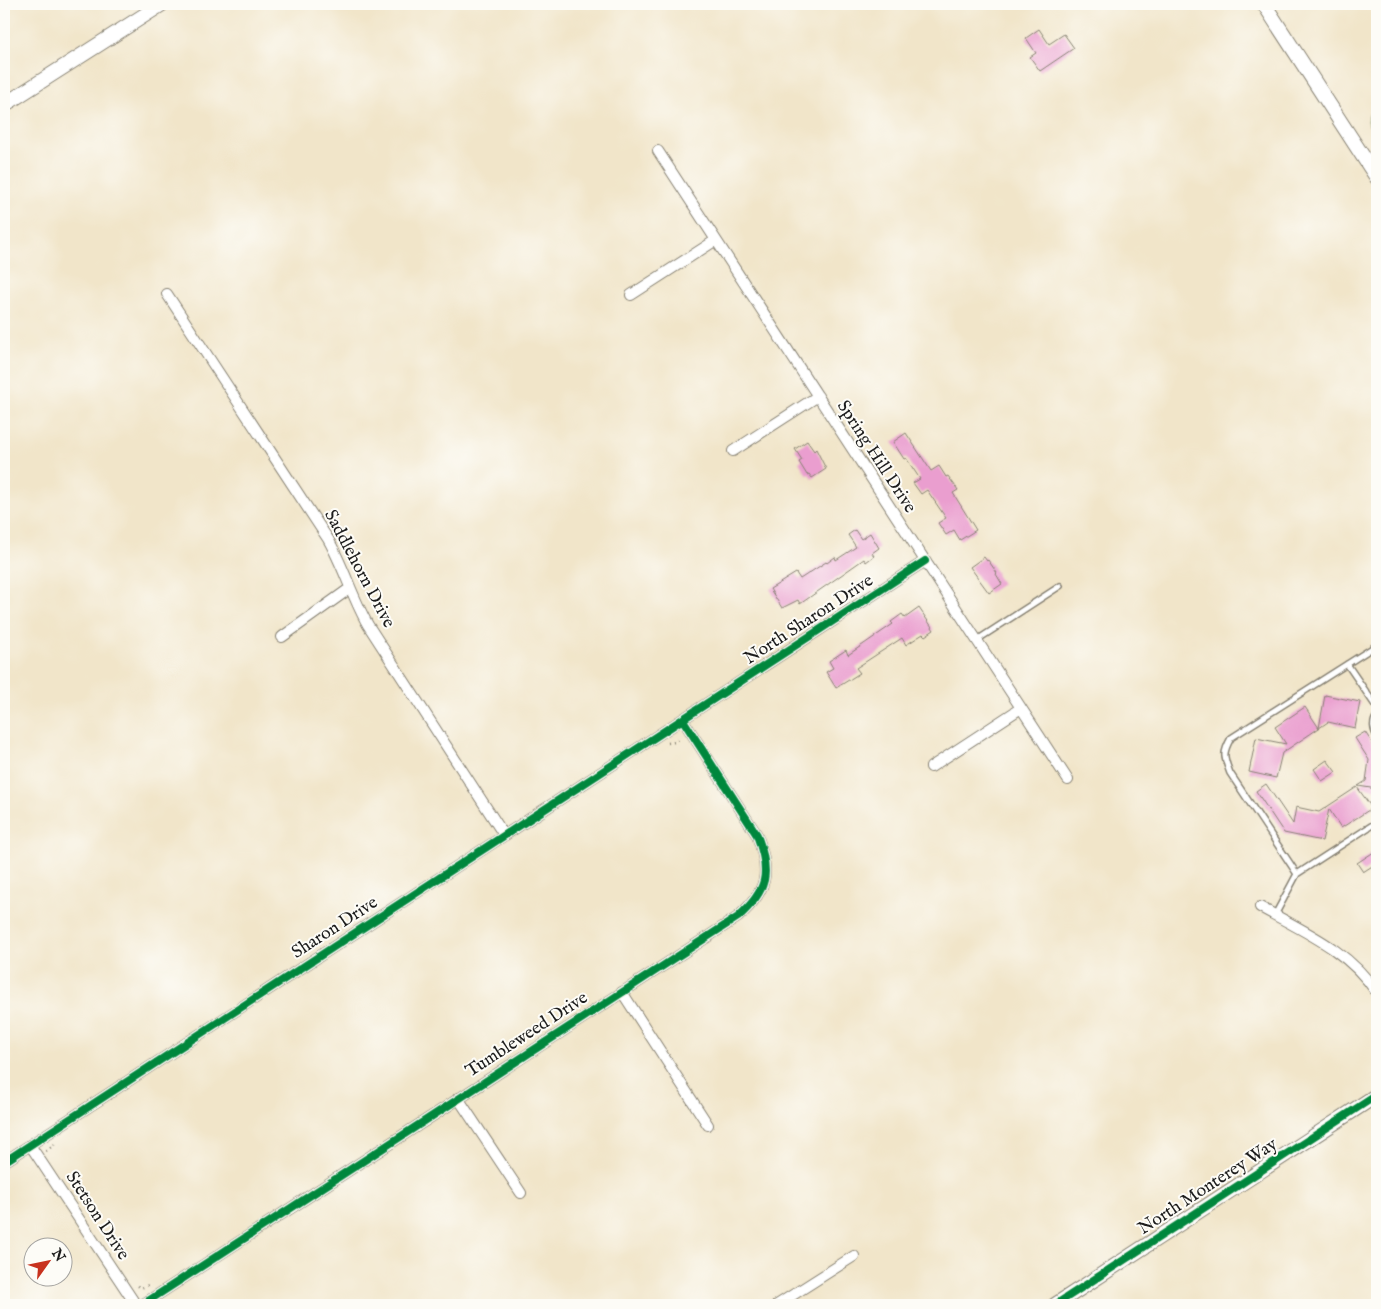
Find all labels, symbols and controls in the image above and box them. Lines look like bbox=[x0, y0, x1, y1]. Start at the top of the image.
street label: Spring Hill Drive bbox=[831, 396, 921, 518]
street label: Saddlehorn Drive bbox=[318, 506, 400, 632]
street label: North Sharon Drive bbox=[740, 570, 878, 670]
street label: Sharon Drive bbox=[288, 892, 382, 964]
street label: Tumbleweed Drive bbox=[462, 987, 592, 1083]
street label: North Monterey Way bbox=[1134, 1133, 1282, 1241]
street label: Stetson Drive bbox=[60, 1167, 134, 1265]
north arrow bbox=[22, 1236, 72, 1286]
text: N bbox=[47, 1245, 69, 1265]

